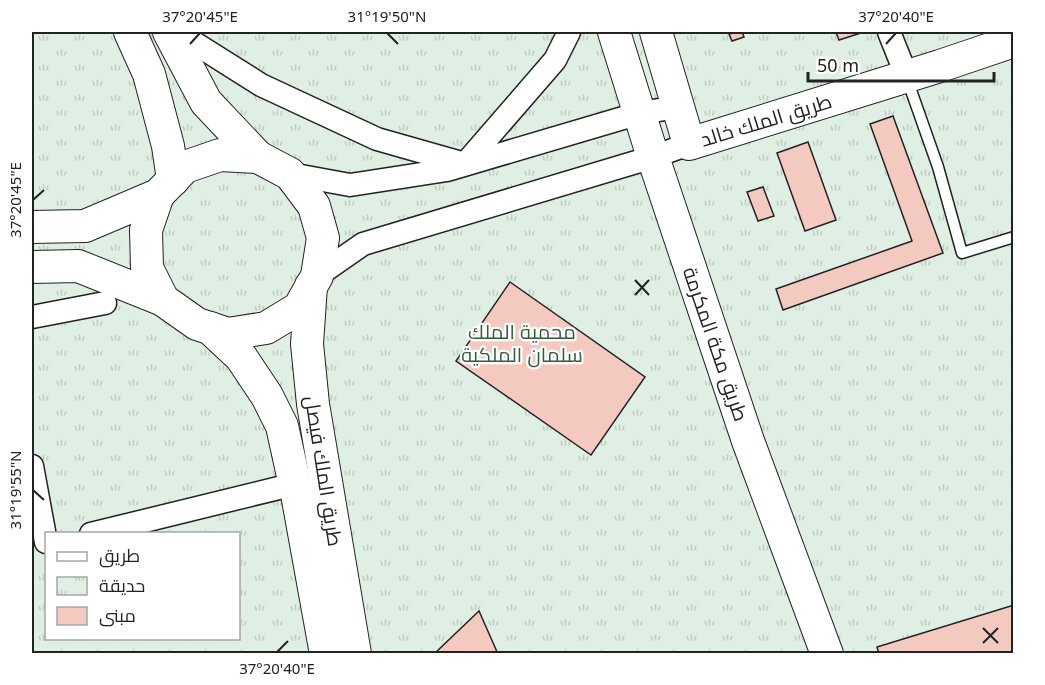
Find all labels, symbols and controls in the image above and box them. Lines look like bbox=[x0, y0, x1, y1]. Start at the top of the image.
text: 37°20'45"E bbox=[162, 6, 238, 26]
text: 31°19'50"N bbox=[348, 6, 426, 26]
text: 37°20'40"E bbox=[858, 6, 934, 26]
scale bar bbox=[808, 45, 994, 83]
text: 50 m bbox=[817, 53, 859, 77]
street label: طريق الملك خالد bbox=[697, 87, 835, 153]
text: 37°20'45"E bbox=[5, 162, 25, 238]
street label: طريق مكة المكرمة bbox=[677, 263, 755, 425]
park label: محمية الملك سلمان الملكية bbox=[461, 318, 583, 368]
street label: طريق الملك فيصل bbox=[299, 394, 349, 548]
text: 31°19'55"N bbox=[5, 451, 25, 529]
legend bbox=[45, 532, 240, 640]
text: طريق bbox=[99, 543, 140, 568]
text: حديقة bbox=[99, 573, 145, 597]
text: مبنى bbox=[99, 603, 136, 627]
text: 37°20'40"E bbox=[239, 658, 315, 678]

